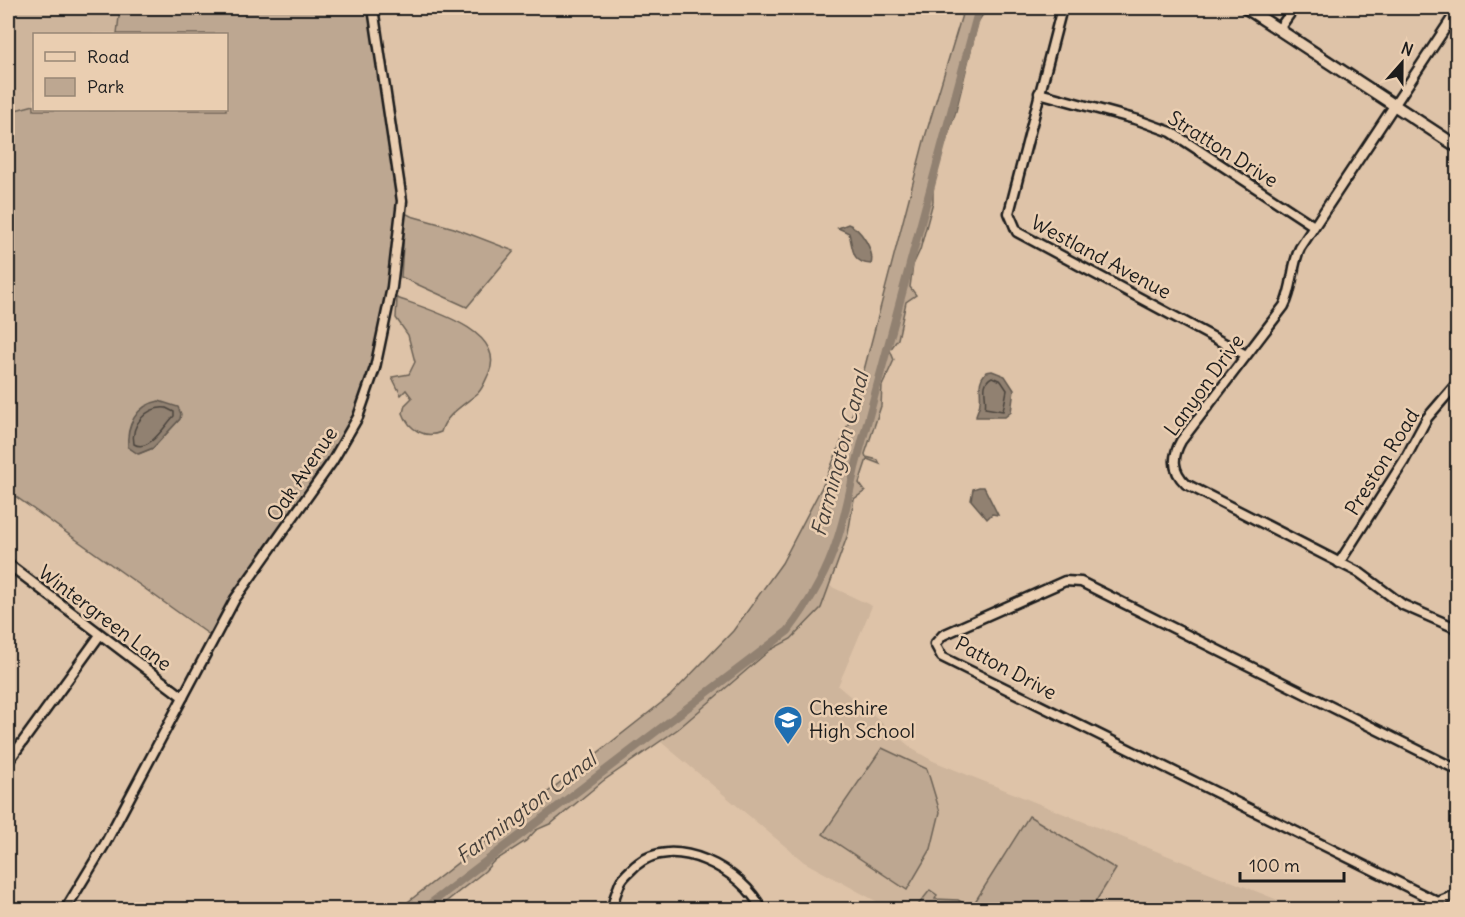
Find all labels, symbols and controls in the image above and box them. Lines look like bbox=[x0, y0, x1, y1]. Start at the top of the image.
legend bbox=[33, 33, 228, 111]
north arrow bbox=[1372, 33, 1432, 93]
text: N bbox=[1399, 38, 1416, 60]
text: Road bbox=[87, 45, 130, 68]
text: Park bbox=[87, 75, 124, 98]
street label: Stratton Drive bbox=[1164, 105, 1283, 192]
street label: Westland Avenue bbox=[1027, 209, 1176, 304]
street label: Lanyon Drive bbox=[1158, 329, 1249, 441]
water label: Farmington Canal bbox=[805, 366, 875, 539]
street label: Preston Road bbox=[1339, 404, 1424, 520]
street label: Oak Avenue bbox=[261, 422, 342, 526]
street label: Wintergreen Lane bbox=[34, 559, 177, 676]
street label: Patton Drive bbox=[951, 630, 1061, 705]
place label: Cheshire High School bbox=[809, 695, 915, 743]
school or university icon: Cheshire High School bbox=[772, 704, 804, 746]
water label: Farmington Canal bbox=[450, 744, 604, 869]
scale bar bbox=[1240, 845, 1344, 883]
text: 100 m bbox=[1249, 854, 1300, 877]

